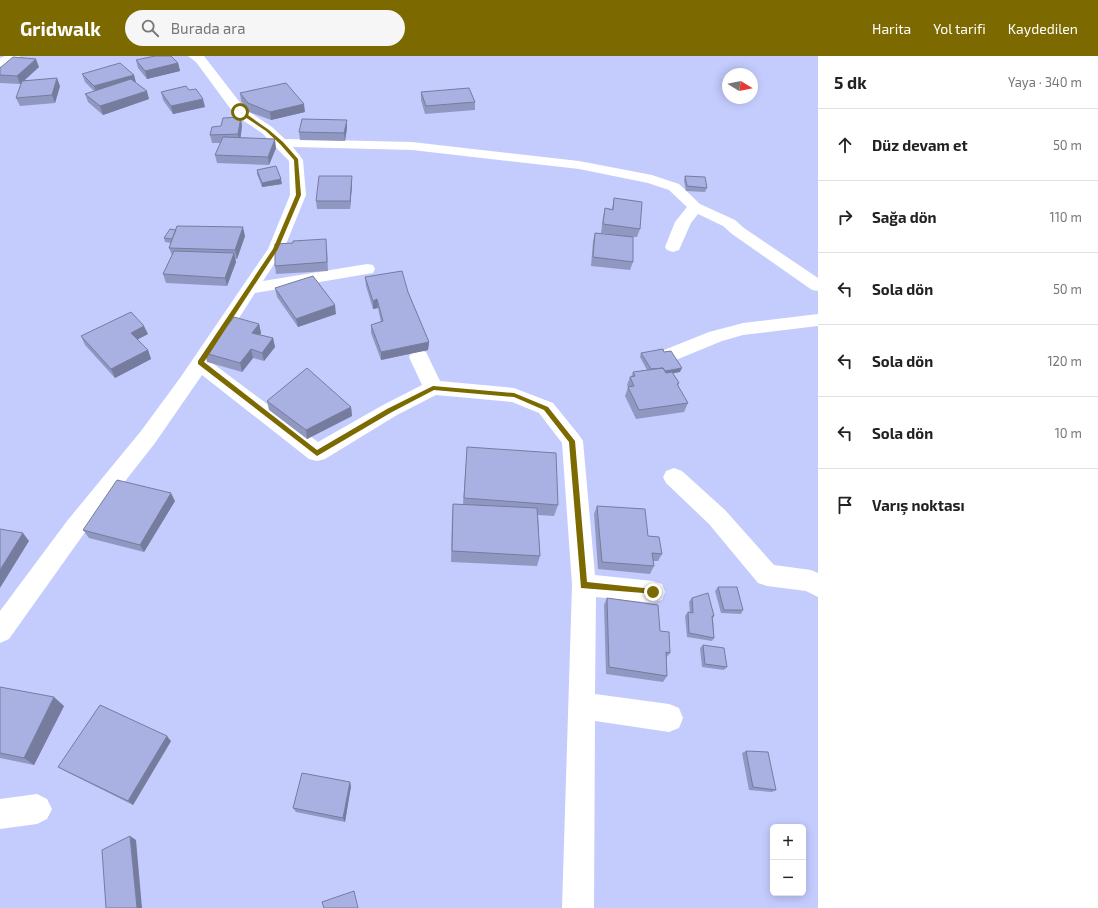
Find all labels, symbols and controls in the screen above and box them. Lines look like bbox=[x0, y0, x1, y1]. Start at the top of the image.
search box bbox=[125, 10, 405, 46]
text: Gridwalk bbox=[20, 17, 101, 40]
icon: search bbox=[139, 17, 161, 39]
text: Burada ara bbox=[171, 19, 246, 37]
text: Harita bbox=[872, 20, 911, 37]
text: Yol tarifi bbox=[933, 20, 986, 37]
text: Kaydedilen bbox=[1008, 20, 1078, 37]
north arrow bbox=[722, 68, 758, 104]
text: 5 dk bbox=[834, 72, 867, 92]
text: Yaya · 340 m bbox=[1008, 74, 1082, 90]
route start bbox=[231, 103, 249, 121]
icon: ahead bbox=[834, 134, 856, 156]
text: Düz devam et bbox=[872, 136, 968, 154]
text: 50 m bbox=[1053, 137, 1082, 153]
icon: right bbox=[834, 206, 856, 228]
text: Sağa dön bbox=[872, 208, 937, 226]
text: 110 m bbox=[1050, 209, 1082, 225]
icon: left bbox=[834, 278, 856, 300]
text: Sola dön bbox=[872, 280, 933, 298]
text: 50 m bbox=[1053, 281, 1082, 297]
icon: left bbox=[834, 350, 856, 372]
text: Sola dön bbox=[872, 352, 933, 370]
text: 120 m bbox=[1047, 353, 1082, 369]
icon: left bbox=[834, 422, 856, 444]
text: Sola dön bbox=[872, 424, 933, 442]
text: 10 m bbox=[1055, 425, 1082, 441]
icon: arrive bbox=[834, 494, 856, 516]
text: Varış noktası bbox=[872, 496, 965, 514]
route end bbox=[644, 583, 662, 601]
map controls bbox=[770, 824, 806, 896]
button: + bbox=[770, 824, 806, 860]
button: − bbox=[770, 860, 806, 896]

